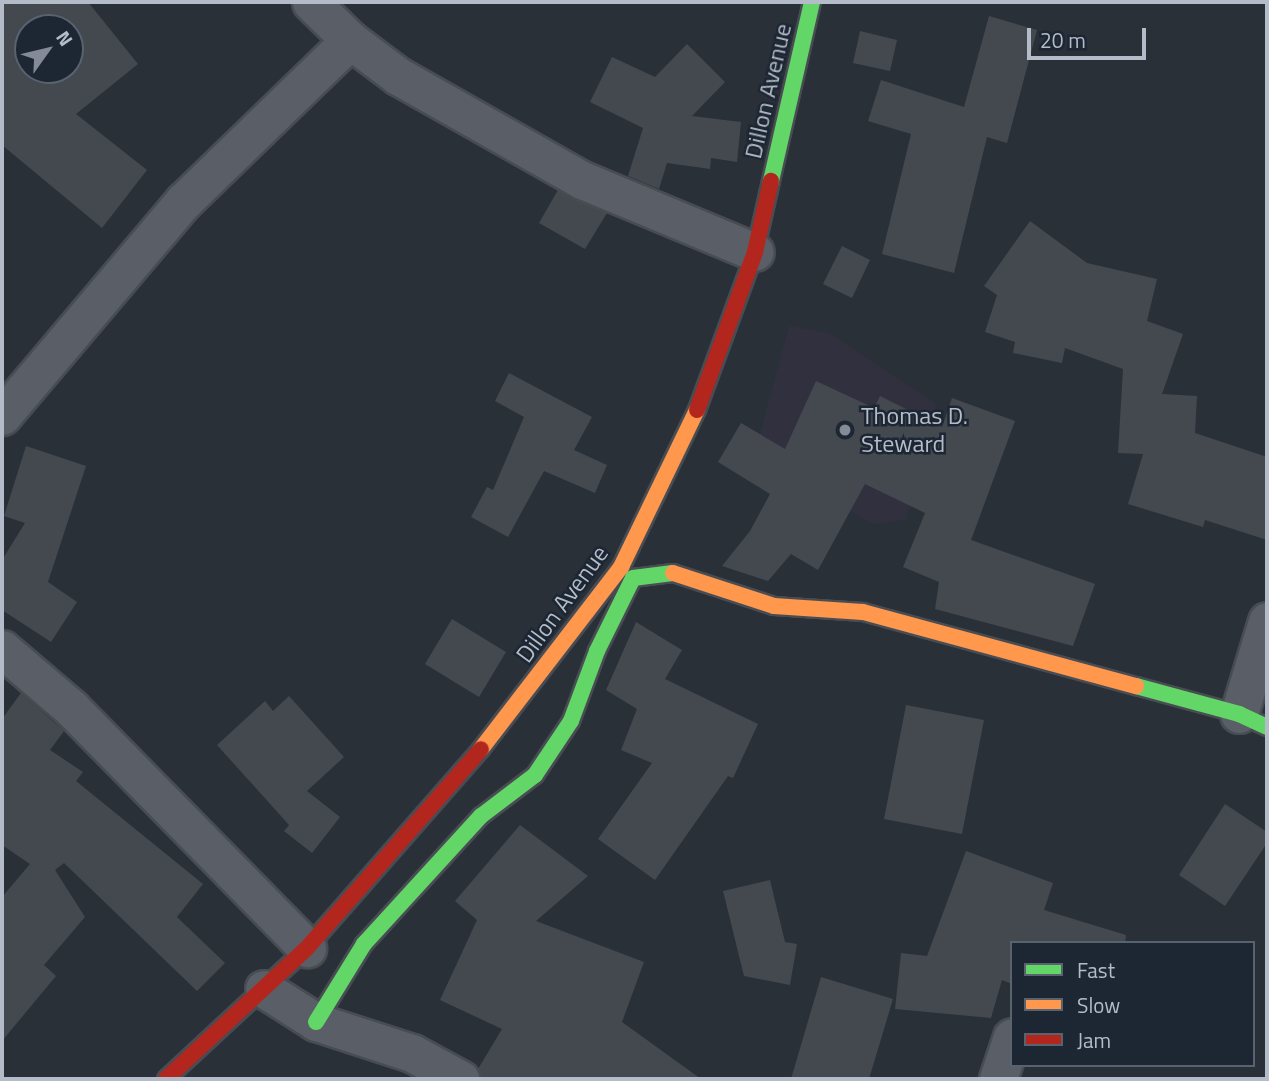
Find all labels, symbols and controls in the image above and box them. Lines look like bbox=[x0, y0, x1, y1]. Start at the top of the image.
north arrow bbox=[14, 14, 84, 84]
scale bar bbox=[1031, 14, 1150, 58]
street label: Dillon Avenue bbox=[738, 21, 798, 161]
text: 20 m bbox=[1040, 24, 1086, 56]
text: N bbox=[49, 25, 81, 52]
place label: Thomas D. Steward bbox=[861, 402, 968, 458]
marker: Thomas D. Steward bbox=[835, 420, 855, 440]
street label: Dillon Avenue bbox=[510, 540, 614, 668]
legend bbox=[1010, 941, 1255, 1067]
text: Fast bbox=[1077, 954, 1115, 986]
text: Slow bbox=[1077, 989, 1120, 1021]
text: Jam bbox=[1077, 1024, 1111, 1056]

